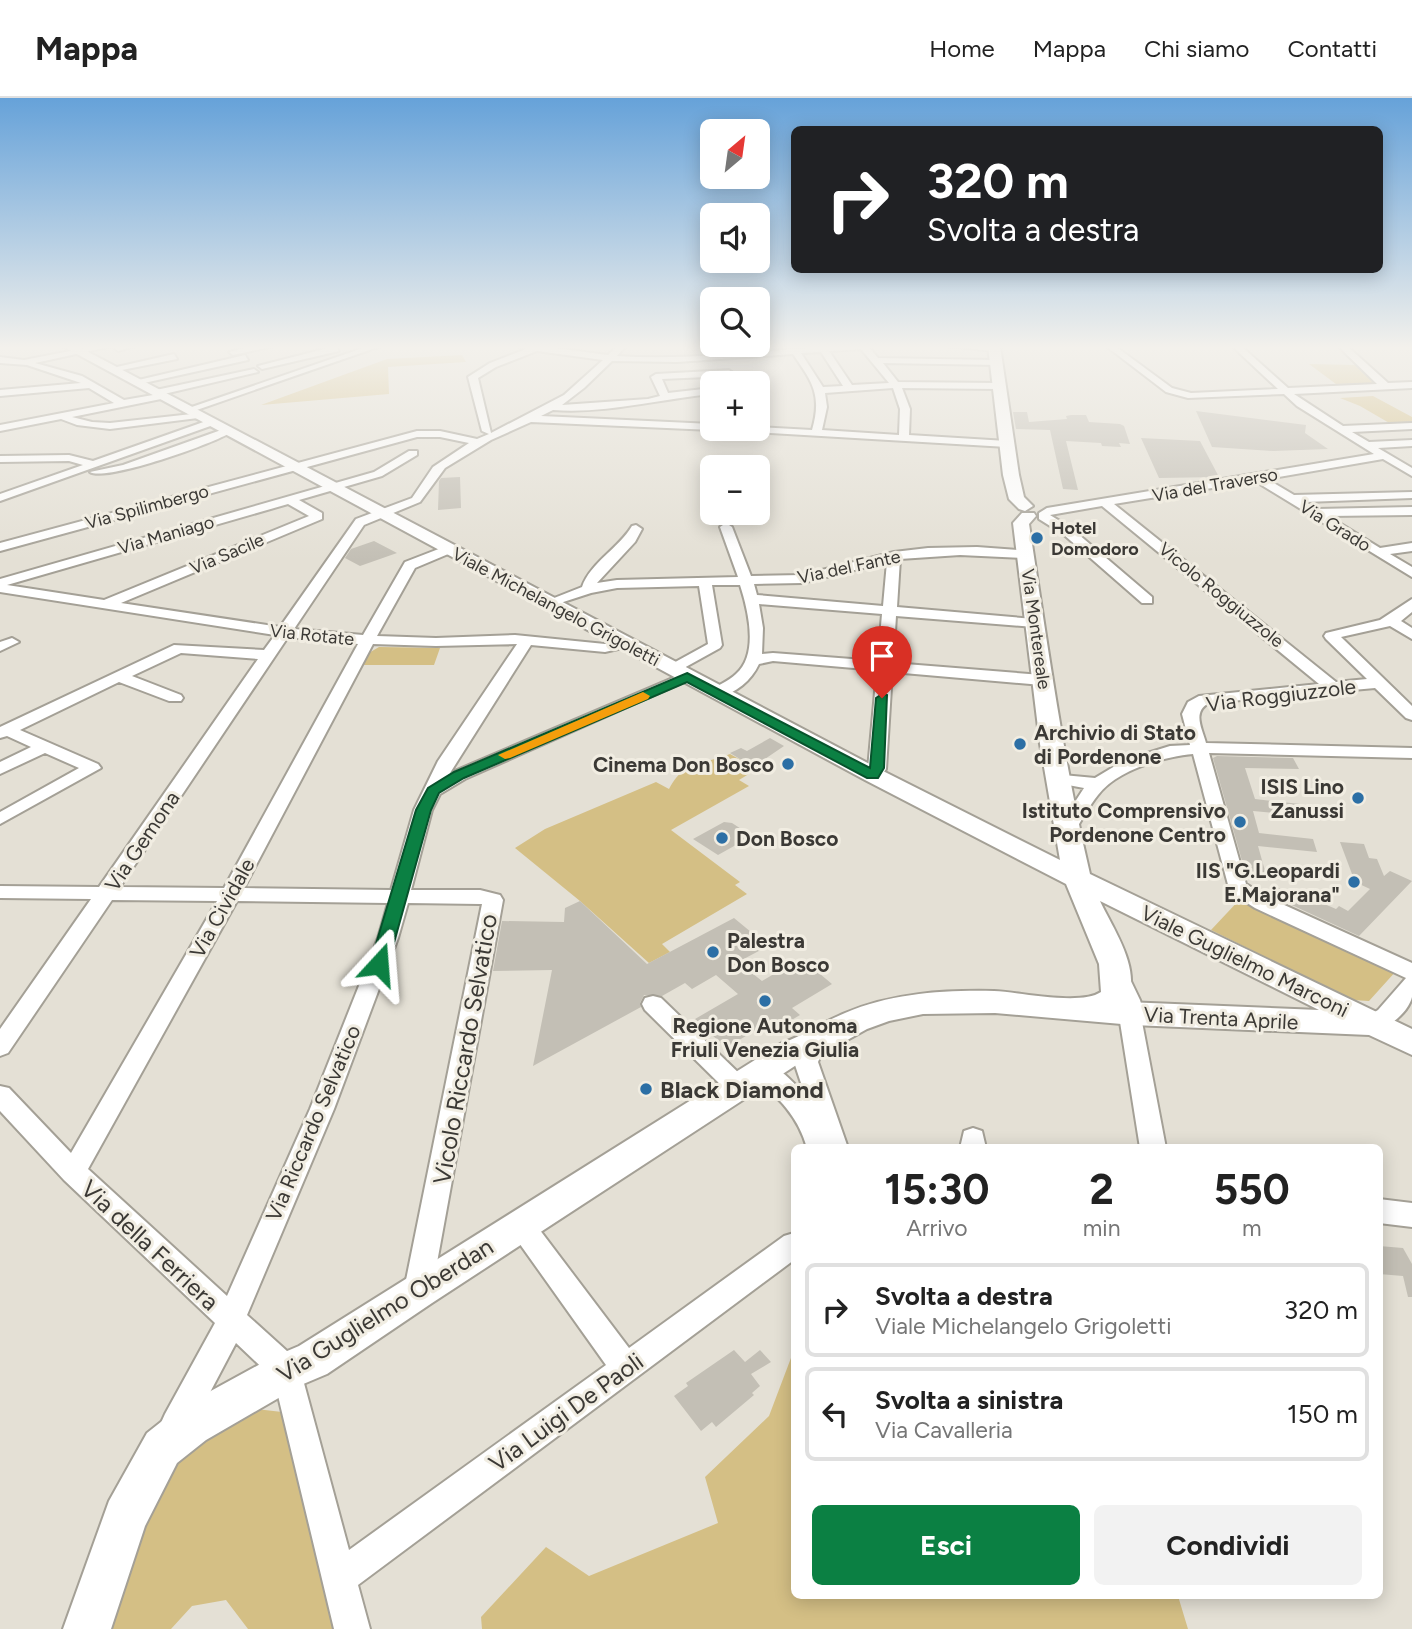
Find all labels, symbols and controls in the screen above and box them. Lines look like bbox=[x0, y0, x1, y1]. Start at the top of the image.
text: Mappa bbox=[35, 29, 138, 68]
text: Home bbox=[929, 34, 995, 63]
text: Mappa bbox=[1033, 34, 1106, 63]
text: Chi siamo bbox=[1144, 34, 1249, 63]
text: Contatti bbox=[1287, 34, 1377, 63]
north arrow bbox=[700, 119, 770, 189]
map controls bbox=[700, 119, 770, 525]
text: 320 m bbox=[927, 151, 1069, 210]
icon: right bbox=[812, 154, 903, 245]
button: sound bbox=[700, 203, 770, 273]
text: Svolta a destra bbox=[927, 211, 1139, 249]
button: search bbox=[700, 287, 770, 357]
button: + bbox=[700, 371, 770, 441]
button: − bbox=[700, 455, 770, 525]
street label: Via del Traverso bbox=[1150, 463, 1280, 507]
street label: Via Spilimbergo bbox=[83, 480, 211, 534]
street label: Via Grado bbox=[1295, 495, 1375, 557]
street label: Via Maniago bbox=[115, 511, 217, 559]
place label: Hotel Domodoro bbox=[1051, 517, 1139, 560]
street label: Via Sacile bbox=[187, 529, 267, 579]
marker: Hotel Domodoro bbox=[1029, 530, 1045, 546]
street label: Vicolo Roggiuzzole bbox=[1154, 538, 1288, 652]
street label: Viale Michelangelo Grigoletti bbox=[448, 543, 664, 671]
street label: Via del Fante bbox=[796, 545, 903, 589]
street label: Via Montereale bbox=[1017, 567, 1055, 691]
street label: Via Rotate bbox=[269, 620, 355, 650]
pin bbox=[852, 626, 912, 698]
icon: arrive bbox=[863, 637, 901, 675]
street label: Via Roggiuzzole bbox=[1205, 673, 1357, 717]
place label: Archivio di Stato di Pordenone bbox=[1034, 720, 1196, 769]
marker: Archivio di Stato di Pordenone bbox=[1012, 736, 1028, 752]
place label: Cinema Don Bosco bbox=[593, 752, 774, 777]
marker: Cinema Don Bosco bbox=[780, 756, 796, 772]
place label: ISIS Lino Zanussi bbox=[1260, 774, 1344, 823]
street label: Via Gemona bbox=[99, 786, 185, 896]
marker: ISIS Lino Zanussi bbox=[1350, 790, 1366, 806]
place label: Istituto Comprensivo Pordenone Centro bbox=[1022, 798, 1226, 847]
marker: Istituto Comprensivo Pordenone Centro bbox=[1232, 814, 1248, 830]
place label: Don Bosco bbox=[736, 826, 838, 851]
marker: Don Bosco bbox=[714, 830, 730, 846]
street label: Via Cividale bbox=[184, 854, 260, 962]
place label: IIS "G.Leopardi E.Majorana" bbox=[1196, 858, 1340, 907]
marker: IIS "G.Leopardi E.Majorana" bbox=[1346, 874, 1362, 890]
street label: Viale Guglielmo Marconi bbox=[1137, 900, 1353, 1022]
street label: Vicolo Riccardo Selvatico bbox=[427, 911, 503, 1187]
position arrow bbox=[342, 927, 416, 1001]
place label: Palestra Don Bosco bbox=[727, 928, 829, 977]
marker: Palestra Don Bosco bbox=[705, 944, 721, 960]
marker: Regione Autonoma Friuli Venezia Giulia bbox=[757, 993, 773, 1009]
street label: Via Trenta Aprile bbox=[1143, 1001, 1299, 1035]
place label: Regione Autonoma Friuli Venezia Giulia bbox=[671, 1013, 859, 1062]
street label: Via Riccardo Selvatico bbox=[260, 1021, 366, 1225]
place label: Black Diamond bbox=[660, 1075, 824, 1104]
marker: Black Diamond bbox=[638, 1081, 654, 1097]
text: 15:30 bbox=[884, 1164, 990, 1215]
text: 2 bbox=[1089, 1164, 1114, 1215]
text: 550 bbox=[1214, 1164, 1290, 1215]
street label: Via della Ferriera bbox=[75, 1174, 225, 1316]
text: Arrivo bbox=[906, 1214, 968, 1242]
text: min bbox=[1083, 1214, 1121, 1242]
text: m bbox=[1242, 1214, 1262, 1242]
street label: Via Guglielmo Oberdan bbox=[272, 1232, 498, 1388]
text: Svolta a destra bbox=[875, 1280, 1053, 1312]
icon: right bbox=[816, 1291, 854, 1329]
text: 320 m bbox=[1284, 1294, 1358, 1326]
text: Viale Michelangelo Grigoletti bbox=[875, 1312, 1171, 1340]
street label: Via Luigi De Paoli bbox=[483, 1346, 649, 1478]
text: Svolta a sinistra bbox=[875, 1384, 1063, 1416]
icon: left bbox=[816, 1395, 854, 1433]
text: 150 m bbox=[1287, 1398, 1358, 1430]
text: Via Cavalleria bbox=[875, 1416, 1013, 1444]
button: Esci bbox=[812, 1505, 1080, 1585]
button: Condividi bbox=[1094, 1505, 1362, 1585]

